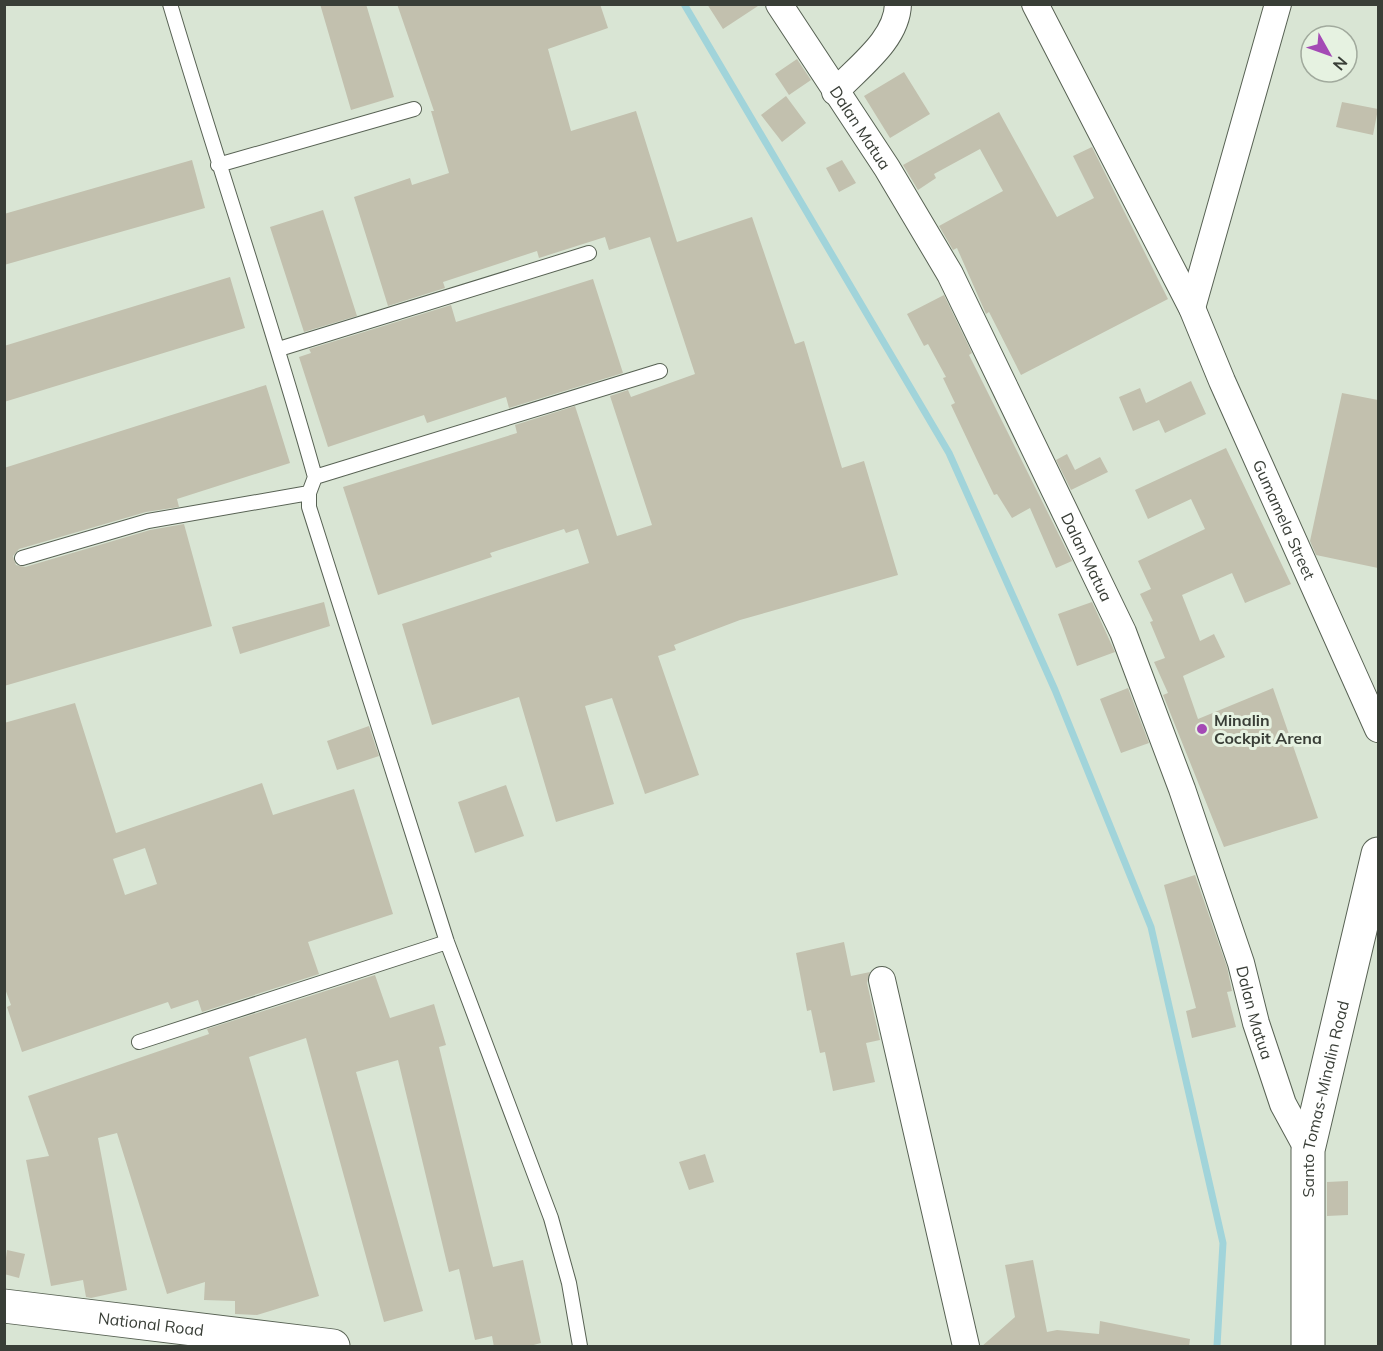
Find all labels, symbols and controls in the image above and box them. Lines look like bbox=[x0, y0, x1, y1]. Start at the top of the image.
north arrow bbox=[1299, 24, 1359, 84]
text: N bbox=[1329, 53, 1352, 75]
street label: Dalan Matua bbox=[826, 82, 895, 173]
street label: Gumamela Street bbox=[1249, 457, 1320, 583]
street label: Dalan Matua bbox=[1057, 509, 1117, 605]
place label: Minalin Cockpit Arena bbox=[1214, 710, 1322, 748]
marker: Minalin Cockpit Arena bbox=[1195, 722, 1209, 736]
street label: Dalan Matua bbox=[1232, 964, 1277, 1062]
street label: Santo Tomas-Minalin Road bbox=[1298, 998, 1353, 1197]
street label: National Road bbox=[97, 1308, 205, 1340]

